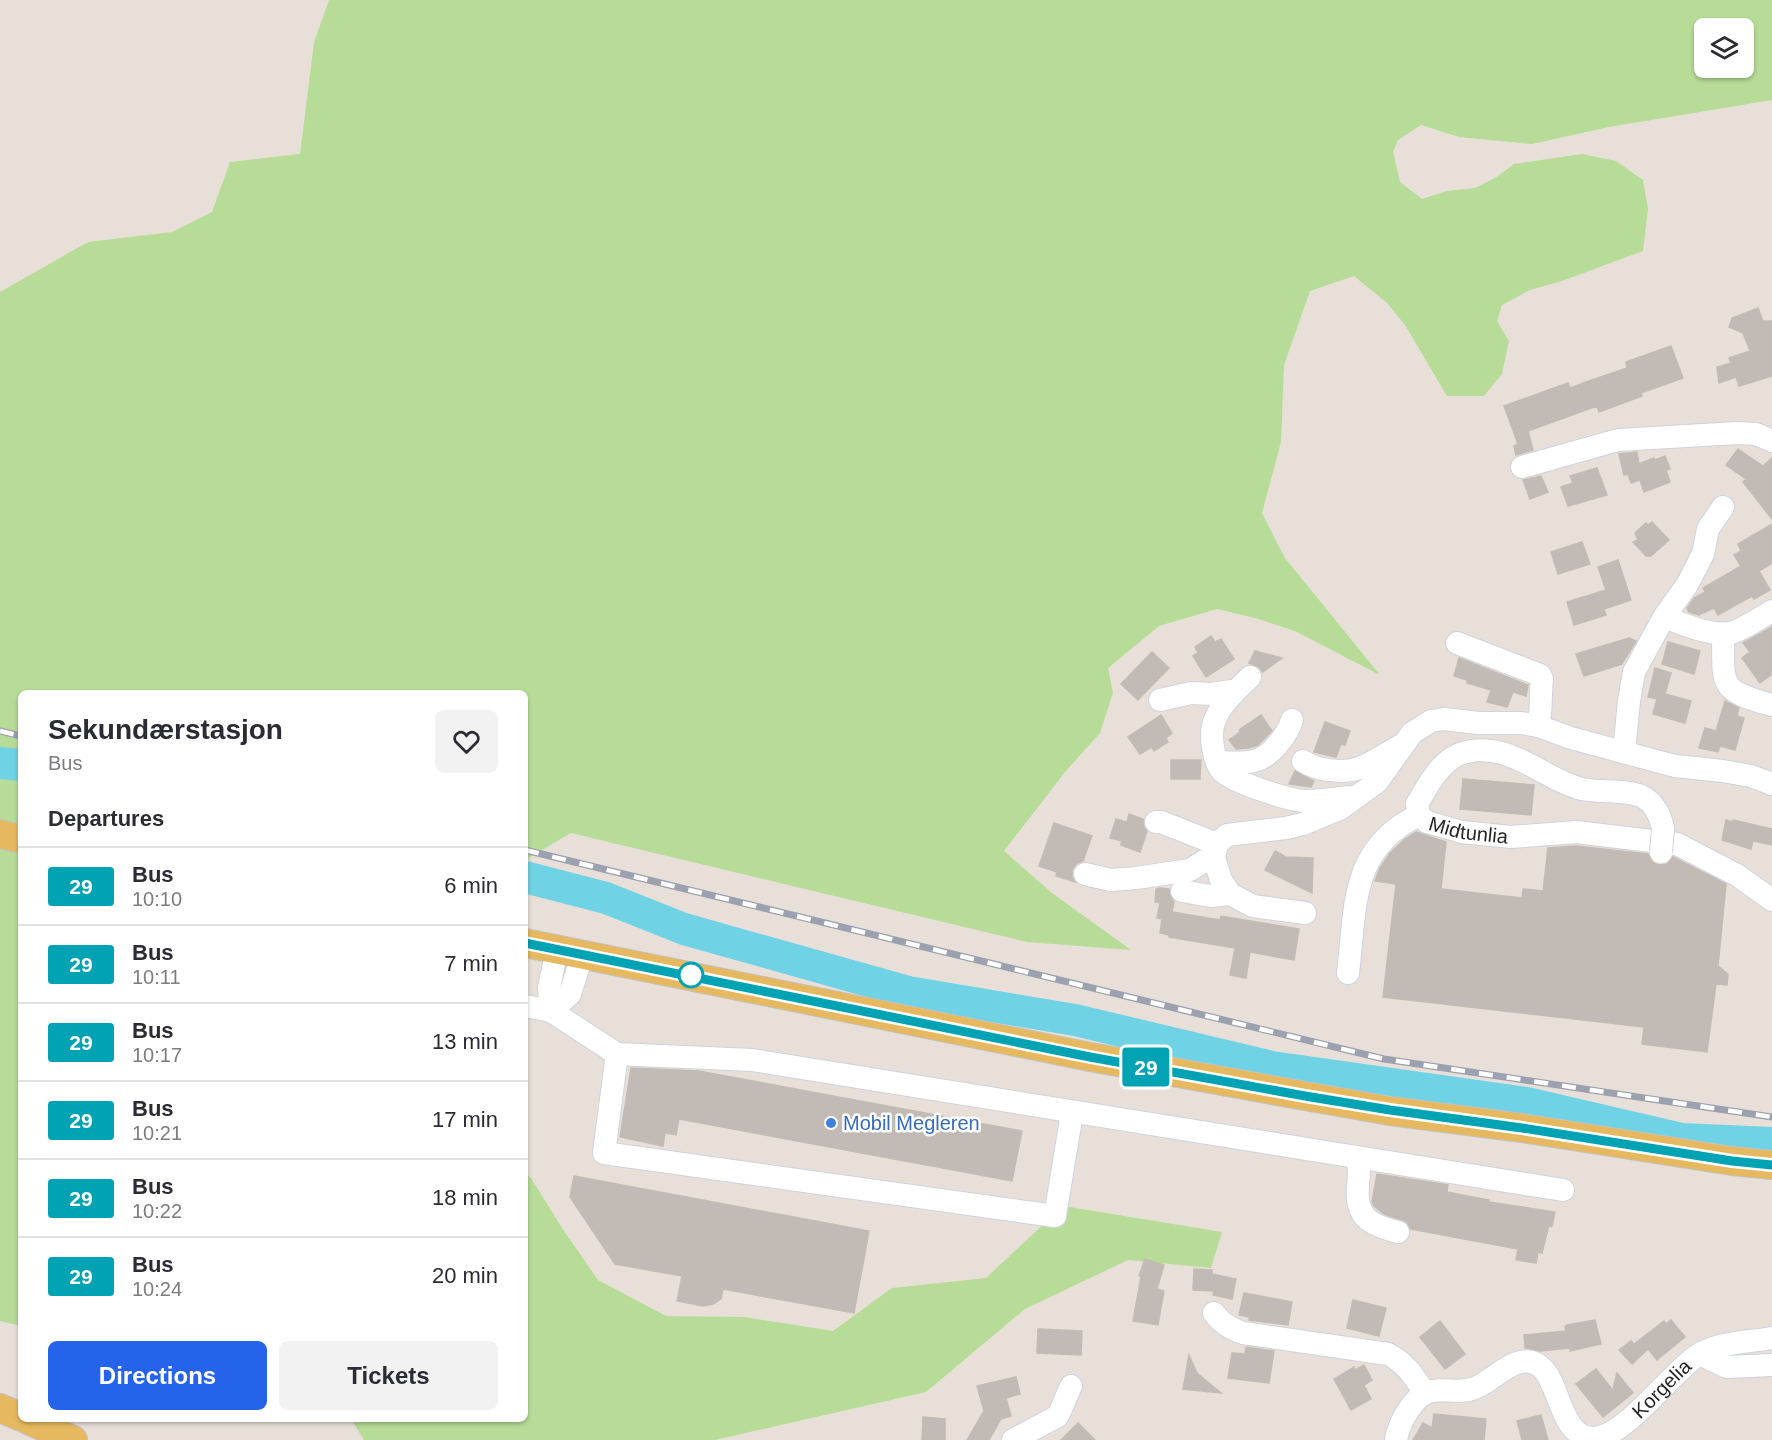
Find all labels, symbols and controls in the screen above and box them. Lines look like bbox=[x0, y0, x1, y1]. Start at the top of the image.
map controls bbox=[1694, 18, 1754, 78]
button: layers bbox=[1694, 18, 1754, 78]
button: heart bbox=[435, 710, 498, 773]
text: Sekundærstasjon bbox=[48, 714, 283, 745]
text: Bus bbox=[48, 752, 82, 774]
text: Departures bbox=[48, 806, 164, 831]
street label: Midtunlia bbox=[1426, 812, 1510, 848]
text: Bus bbox=[132, 862, 174, 887]
text: 6 min bbox=[444, 873, 498, 898]
text: 29 bbox=[69, 875, 93, 898]
text: 10:10 bbox=[132, 888, 182, 910]
text: Bus bbox=[132, 940, 174, 965]
text: 7 min bbox=[444, 951, 498, 976]
text: 29 bbox=[69, 953, 93, 976]
unlabelled marker bbox=[678, 962, 704, 988]
text: 10:11 bbox=[132, 966, 181, 988]
text: Bus bbox=[132, 1018, 174, 1043]
text: 13 min bbox=[432, 1029, 498, 1054]
text: 29 bbox=[69, 1031, 93, 1054]
text: 10:17 bbox=[132, 1044, 182, 1066]
line badge: 29 bbox=[1119, 1048, 1173, 1086]
text: 29 bbox=[1134, 1056, 1158, 1079]
text: Bus bbox=[132, 1096, 174, 1121]
text: 17 min bbox=[432, 1107, 498, 1132]
text: 29 bbox=[69, 1109, 93, 1132]
place label: Mobil Megleren bbox=[843, 1112, 980, 1134]
marker: Mobil Megleren bbox=[824, 1116, 838, 1130]
text: 10:21 bbox=[132, 1122, 182, 1144]
text: Bus bbox=[132, 1174, 174, 1199]
text: 18 min bbox=[432, 1185, 498, 1210]
text: 29 bbox=[69, 1187, 93, 1210]
text: 10:22 bbox=[132, 1200, 182, 1222]
text: Bus bbox=[132, 1252, 174, 1277]
text: 20 min bbox=[432, 1263, 498, 1288]
text: 29 bbox=[69, 1265, 93, 1288]
text: 10:24 bbox=[132, 1278, 182, 1300]
button: Directions bbox=[48, 1341, 267, 1410]
button: Tickets bbox=[279, 1341, 498, 1410]
street label: Korgelia bbox=[1628, 1354, 1696, 1423]

